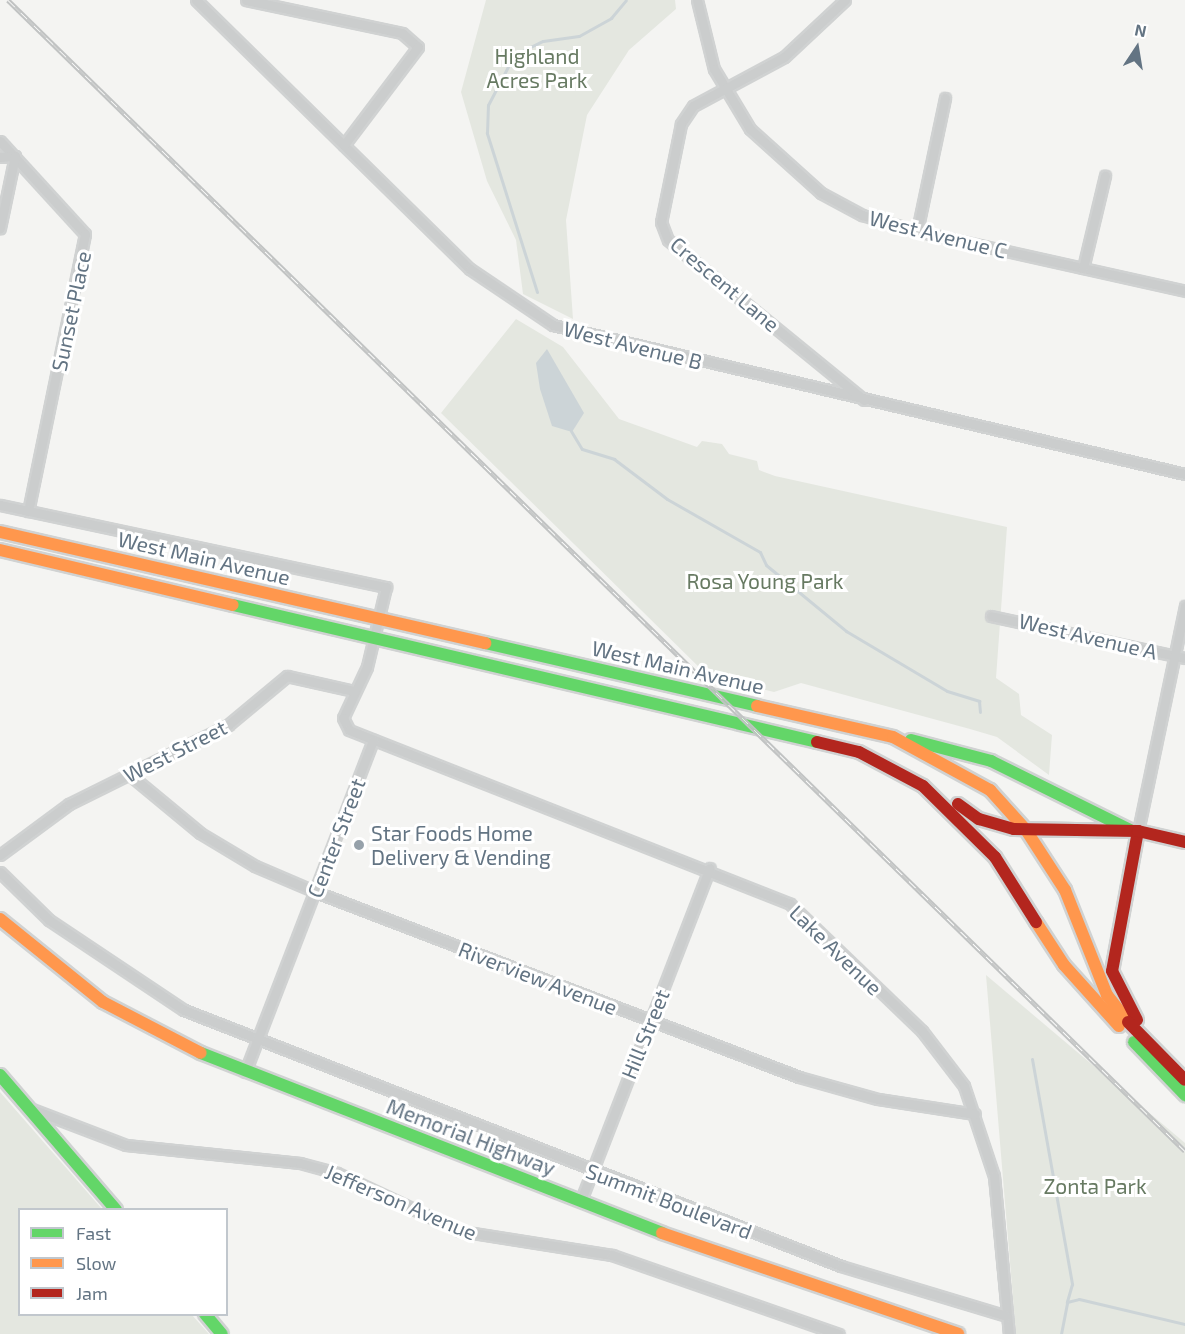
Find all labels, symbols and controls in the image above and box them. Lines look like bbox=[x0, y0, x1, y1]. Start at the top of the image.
north arrow bbox=[1107, 18, 1167, 78]
text: N bbox=[1133, 19, 1148, 40]
park label: Highland Acres Park bbox=[486, 43, 588, 93]
street label: West Avenue C bbox=[866, 205, 1010, 263]
street label: Crescent Lane bbox=[666, 231, 784, 337]
street label: Sunset Place bbox=[46, 249, 96, 373]
street label: West Avenue B bbox=[561, 316, 705, 374]
street label: West Main Avenue bbox=[115, 526, 293, 590]
park label: Rosa Young Park bbox=[686, 568, 844, 594]
street label: West Avenue A bbox=[1016, 608, 1160, 664]
street label: West Main Avenue bbox=[589, 635, 767, 699]
street label: West Street bbox=[119, 714, 231, 788]
street label: Center Street bbox=[302, 775, 370, 901]
place label: Star Foods Home Delivery & Vending bbox=[371, 820, 552, 870]
marker: Star Foods Home Delivery & Vending bbox=[352, 838, 366, 852]
street label: Lake Avenue bbox=[784, 900, 888, 1000]
street label: Riverview Avenue bbox=[455, 936, 621, 1020]
street label: Hill Street bbox=[616, 985, 674, 1083]
street label: Memorial Highway bbox=[383, 1093, 559, 1181]
street label: Summit Boulevard bbox=[583, 1158, 755, 1244]
street label: Jefferson Avenue bbox=[321, 1159, 481, 1245]
park label: Zonta Park bbox=[1043, 1173, 1147, 1199]
legend bbox=[18, 1208, 228, 1316]
text: Fast bbox=[76, 1222, 111, 1244]
text: Slow bbox=[76, 1252, 116, 1274]
text: Jam bbox=[76, 1282, 108, 1304]

